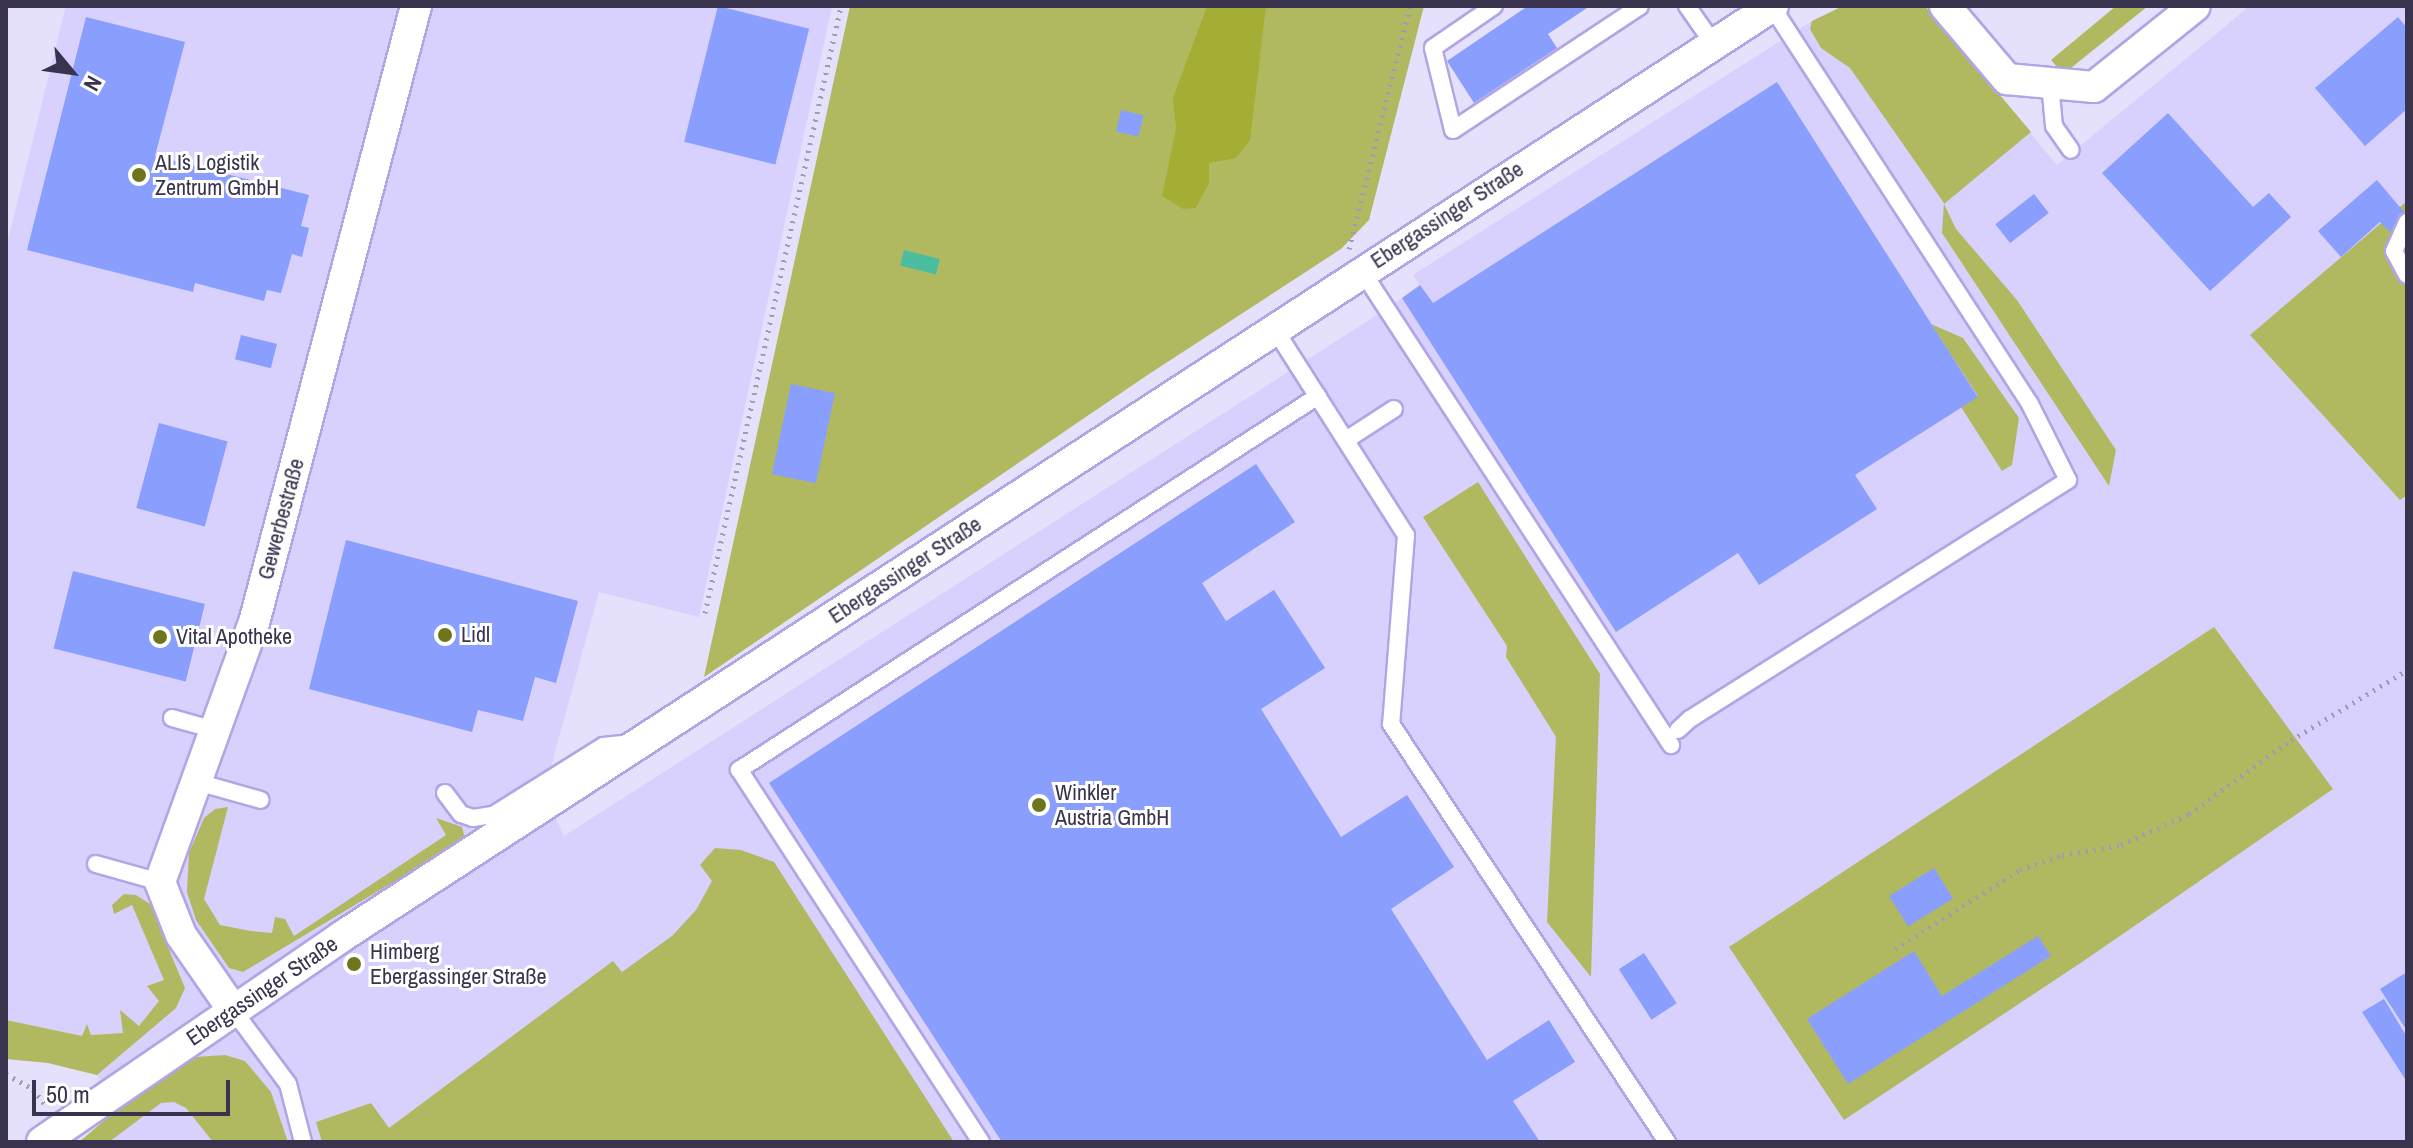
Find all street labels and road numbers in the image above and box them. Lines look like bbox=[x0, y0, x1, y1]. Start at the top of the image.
street label: Ebergassinger Straße bbox=[1366, 156, 1528, 274]
street label: Gewerbestraße bbox=[252, 456, 310, 582]
street label: Ebergassinger Straße bbox=[824, 511, 986, 629]
street label: Ebergassinger Straße bbox=[181, 931, 343, 1051]

